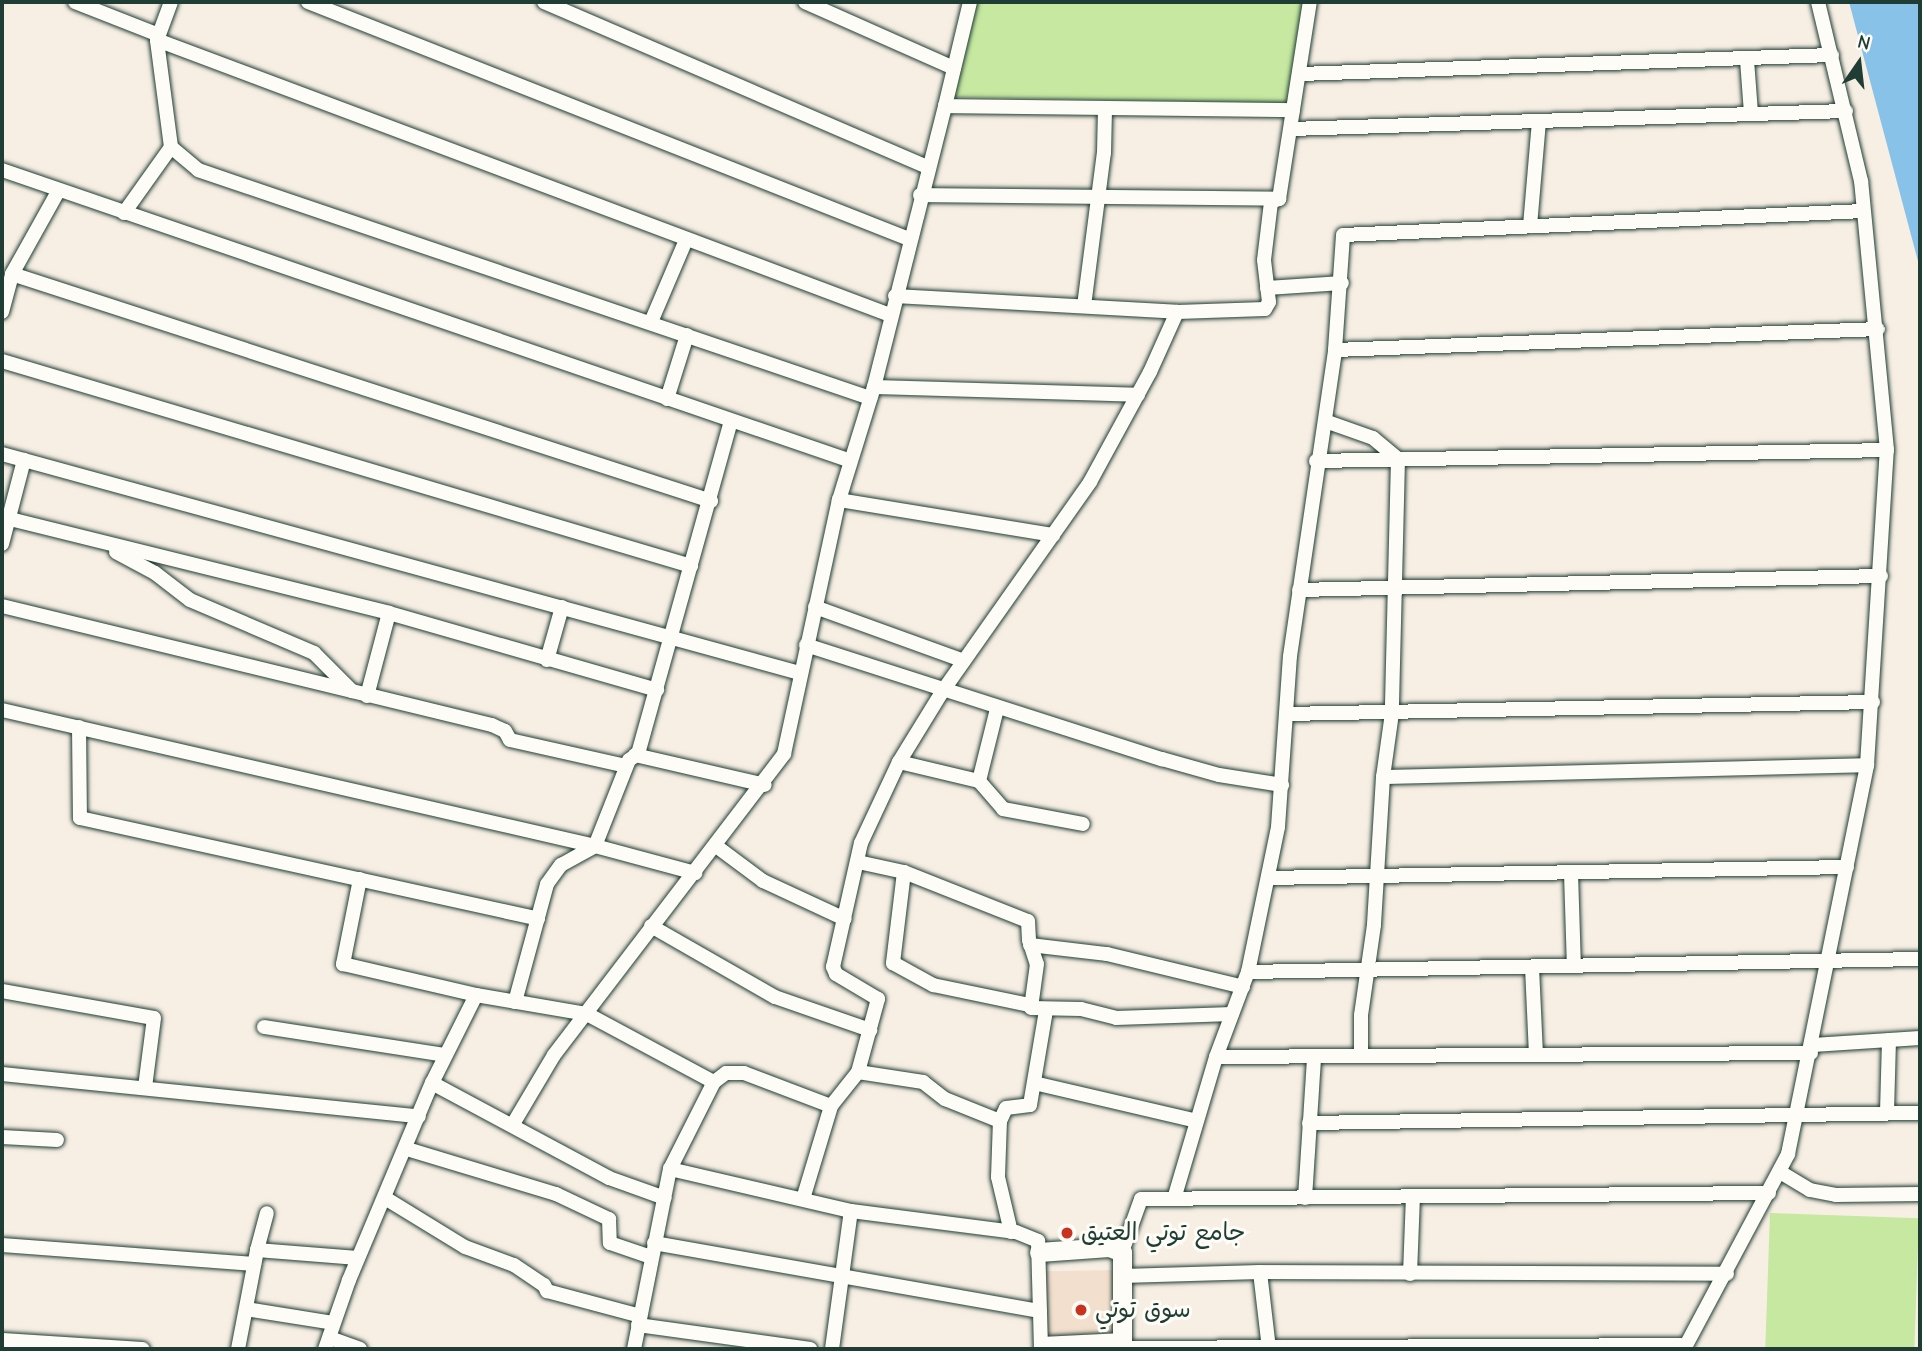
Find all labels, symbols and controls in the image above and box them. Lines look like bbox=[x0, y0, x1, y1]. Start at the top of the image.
north arrow bbox=[1824, 28, 1894, 98]
text: N bbox=[1855, 30, 1873, 55]
place label: جامع توتي العتيق bbox=[1081, 1219, 1246, 1247]
marker: جامع توتي العتيق bbox=[1059, 1225, 1075, 1241]
place label: سوق توتي bbox=[1095, 1296, 1191, 1324]
marker: سوق توتي bbox=[1073, 1302, 1089, 1318]

